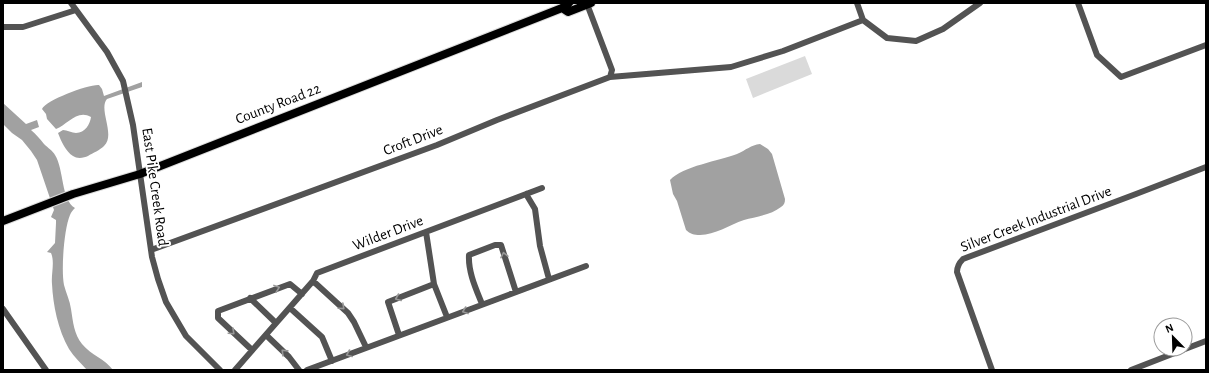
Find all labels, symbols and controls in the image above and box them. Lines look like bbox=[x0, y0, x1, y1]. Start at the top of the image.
street label: County Road 22 bbox=[233, 81, 323, 127]
street label: Croft Drive bbox=[381, 122, 445, 158]
street label: East Pike Creek Road bbox=[139, 127, 171, 247]
street label: Silver Creek Industrial Drive bbox=[958, 183, 1114, 255]
street label: Wilder Drive bbox=[351, 213, 425, 253]
one-way arrow bbox=[501, 252, 509, 258]
one-way arrow bbox=[274, 285, 281, 293]
one-way arrow bbox=[395, 293, 403, 301]
one-way arrow bbox=[337, 302, 345, 310]
one-way arrow bbox=[461, 306, 468, 314]
north arrow bbox=[1153, 317, 1193, 357]
text: N bbox=[1164, 322, 1175, 335]
one-way arrow bbox=[227, 327, 235, 335]
one-way arrow bbox=[281, 349, 289, 357]
one-way arrow bbox=[346, 350, 353, 358]

